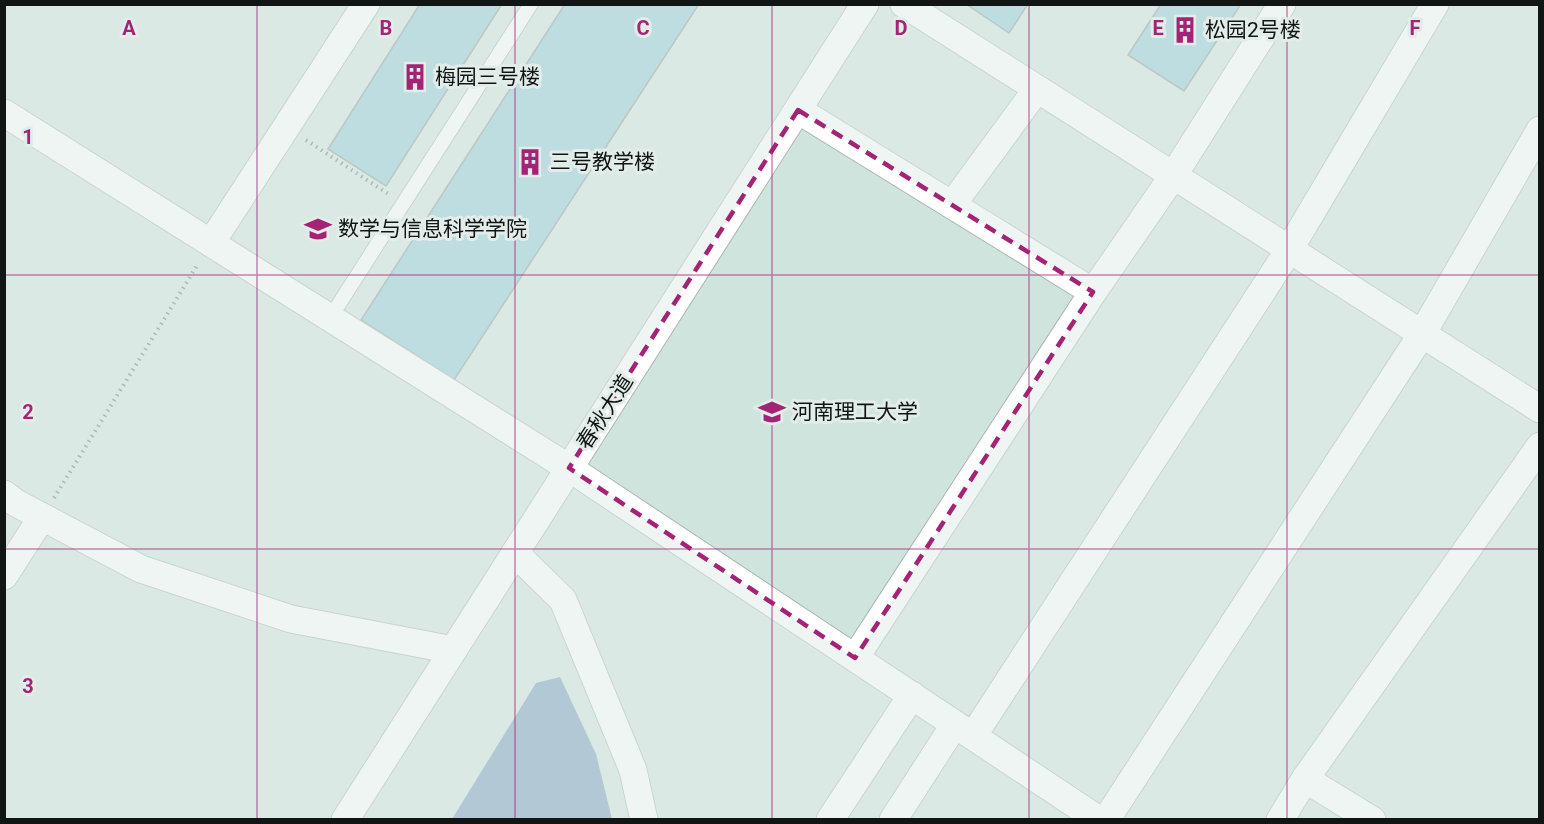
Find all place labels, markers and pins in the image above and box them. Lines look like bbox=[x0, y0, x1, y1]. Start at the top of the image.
building icon: 松园2号楼 bbox=[1170, 15, 1200, 45]
place label: 松园2号楼 bbox=[1205, 18, 1301, 42]
building icon: 梅园三号楼 bbox=[400, 62, 430, 92]
place label: 梅园三号楼 bbox=[435, 65, 540, 89]
building icon: 三号教学楼 bbox=[515, 147, 545, 177]
place label: 三号教学楼 bbox=[550, 150, 655, 174]
school or university icon: 数学与信息科学学院 bbox=[303, 214, 333, 244]
place label: 数学与信息科学学院 bbox=[338, 217, 527, 241]
school or university icon: 河南理工大学 bbox=[757, 397, 787, 427]
place label: 河南理工大学 bbox=[792, 400, 918, 424]

